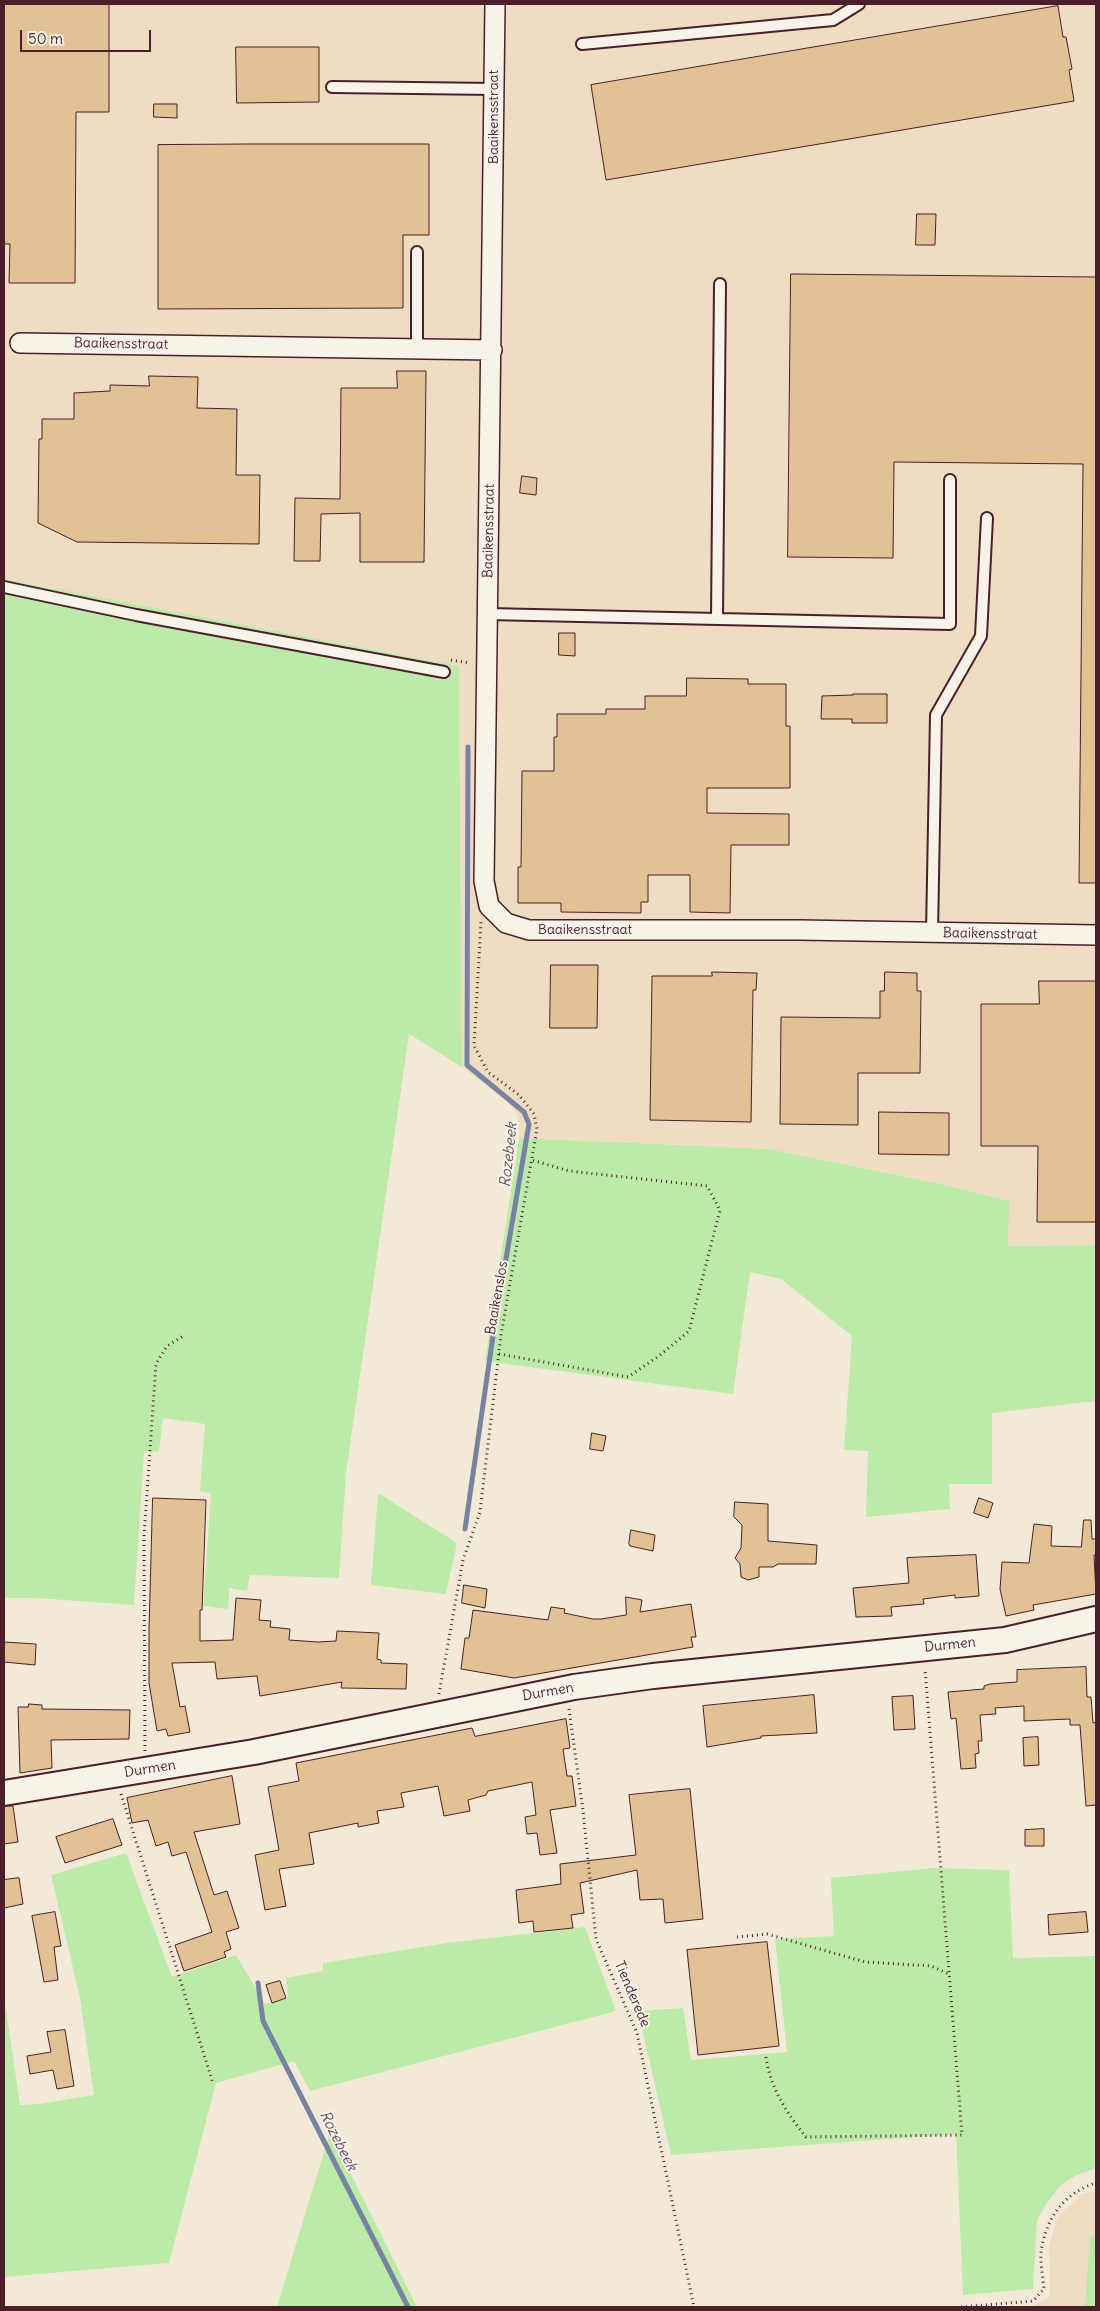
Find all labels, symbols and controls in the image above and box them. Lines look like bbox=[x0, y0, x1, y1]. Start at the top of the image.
scale bar bbox=[22, 20, 154, 52]
text: 50 m bbox=[28, 29, 63, 48]
street label: Baaikensstraat bbox=[486, 70, 502, 164]
street label: Baaikensstraat bbox=[74, 335, 168, 353]
street label: Baaikensstraat bbox=[480, 484, 498, 578]
street label: Baaikensstraat bbox=[538, 922, 632, 938]
street label: Baaikensstraat bbox=[943, 925, 1037, 943]
water label: Rozebeek bbox=[497, 1122, 521, 1188]
street label: Baaikenslos bbox=[482, 1260, 512, 1336]
street label: Durmen bbox=[923, 1634, 977, 1656]
street label: Durmen bbox=[521, 1679, 575, 1705]
street label: Durmen bbox=[123, 1757, 177, 1781]
street label: Tienderede bbox=[611, 1958, 653, 2030]
water label: Rozebeek bbox=[315, 2108, 361, 2174]

